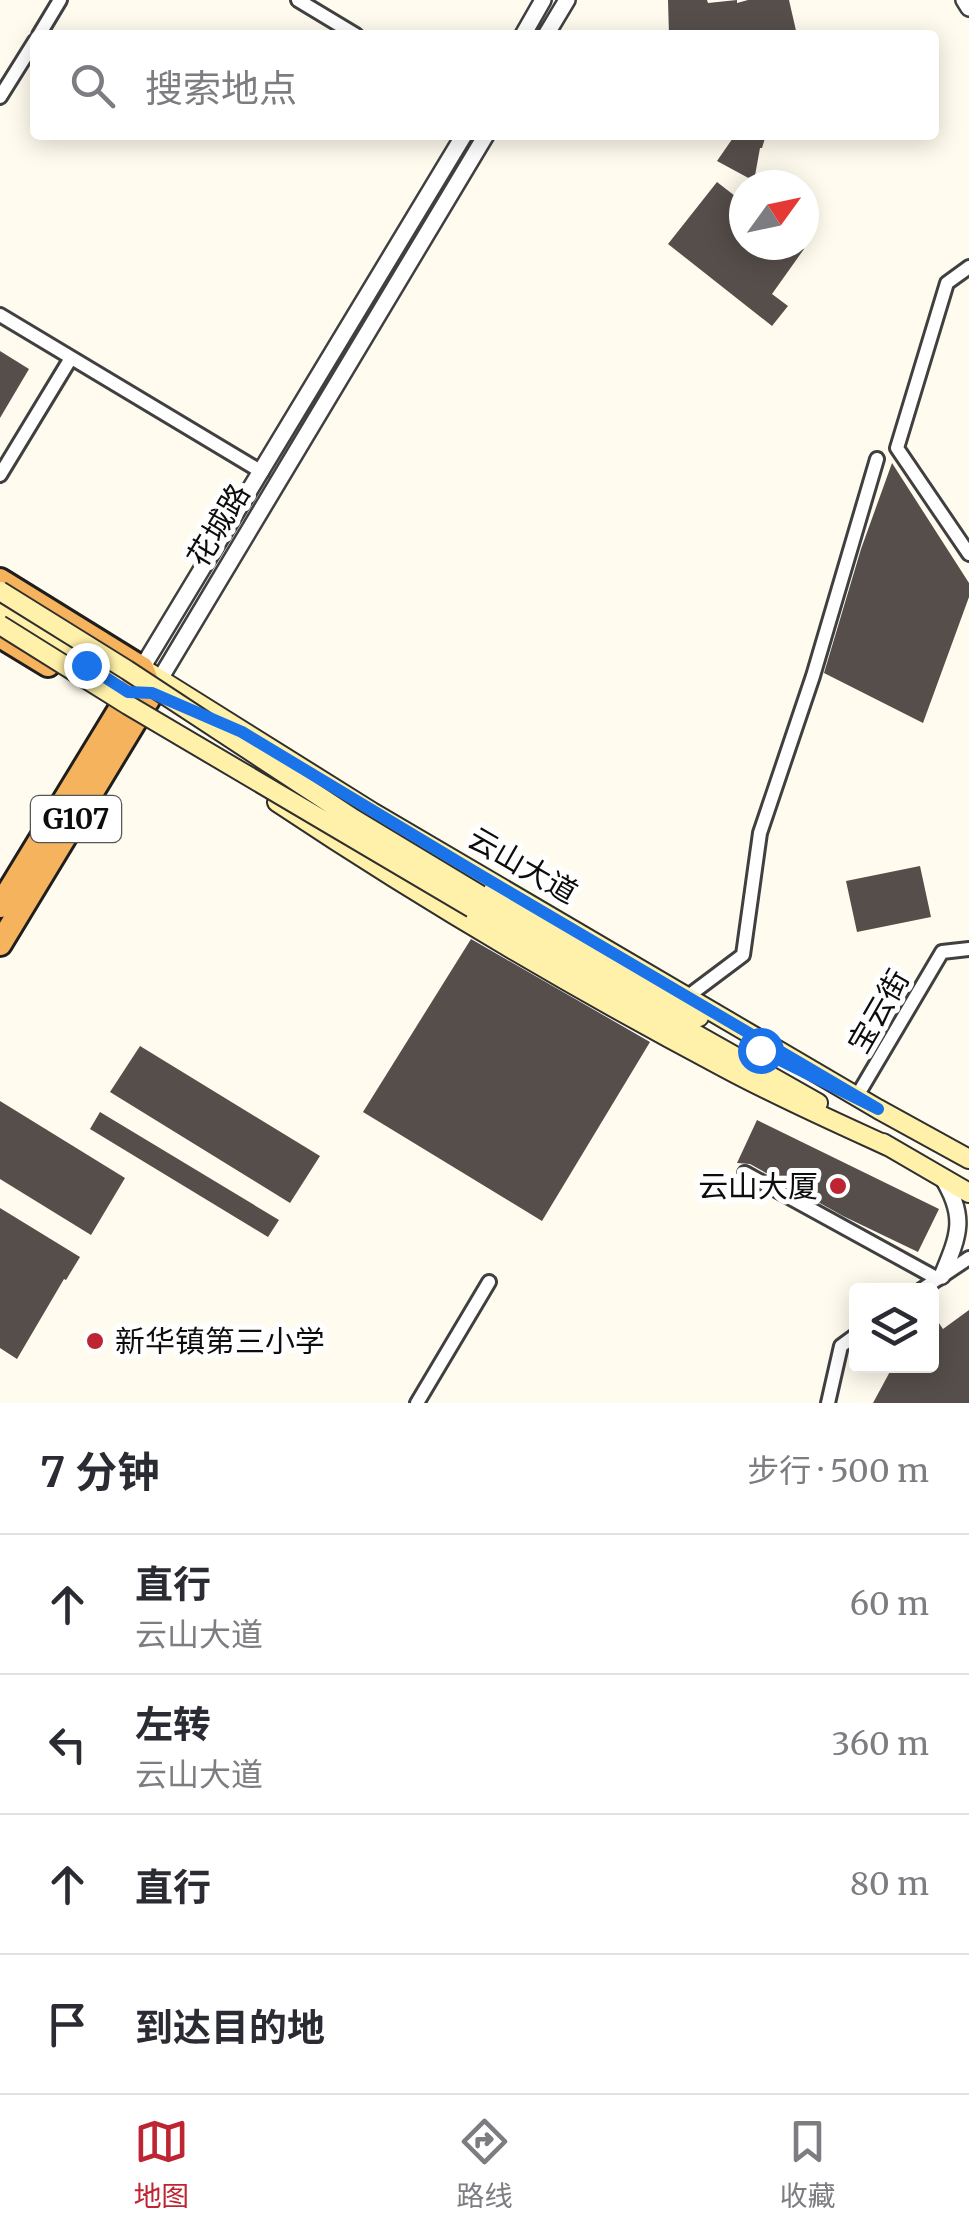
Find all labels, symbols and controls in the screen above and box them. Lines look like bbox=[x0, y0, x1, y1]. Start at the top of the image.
search box bbox=[30, 30, 939, 140]
icon: search bbox=[65, 58, 120, 113]
text: 搜索地点 bbox=[145, 65, 297, 112]
north arrow bbox=[729, 170, 819, 260]
street label: 花城路 bbox=[179, 477, 257, 573]
route end bbox=[64, 643, 110, 689]
road number: G107 bbox=[31, 796, 121, 842]
street label: 云山大道 bbox=[462, 819, 584, 911]
street label: 宝云街 bbox=[839, 963, 917, 1059]
route start bbox=[738, 1028, 784, 1074]
place label: 云山大厦 bbox=[698, 1167, 818, 1205]
marker: 云山大厦 bbox=[827, 1175, 849, 1197]
map controls bbox=[849, 1283, 939, 1373]
button: layers bbox=[849, 1283, 939, 1373]
place label: 新华镇第三小学 bbox=[115, 1322, 325, 1360]
marker: 新华镇第三小学 bbox=[84, 1330, 106, 1352]
text: 7 分钟 bbox=[40, 1446, 159, 1498]
text: 步行 · 500 m bbox=[747, 1451, 929, 1491]
text: 直行 bbox=[135, 1561, 211, 1608]
icon: ahead bbox=[40, 1577, 95, 1632]
text: 60 m bbox=[850, 1584, 929, 1624]
text: 云山大道 bbox=[135, 1615, 263, 1655]
text: 左转 bbox=[135, 1701, 211, 1748]
icon: left bbox=[40, 1717, 95, 1772]
text: 360 m bbox=[832, 1724, 929, 1764]
text: 云山大道 bbox=[135, 1755, 263, 1795]
icon: ahead bbox=[40, 1857, 95, 1912]
text: 直行 bbox=[135, 1864, 211, 1911]
text: 80 m bbox=[850, 1864, 929, 1904]
icon: arrive bbox=[40, 1997, 95, 2052]
text: 到达目的地 bbox=[135, 2004, 325, 2051]
tab: 地图 bbox=[133, 2114, 190, 2214]
tab: 路线 bbox=[456, 2114, 513, 2214]
tab: 收藏 bbox=[779, 2114, 836, 2214]

